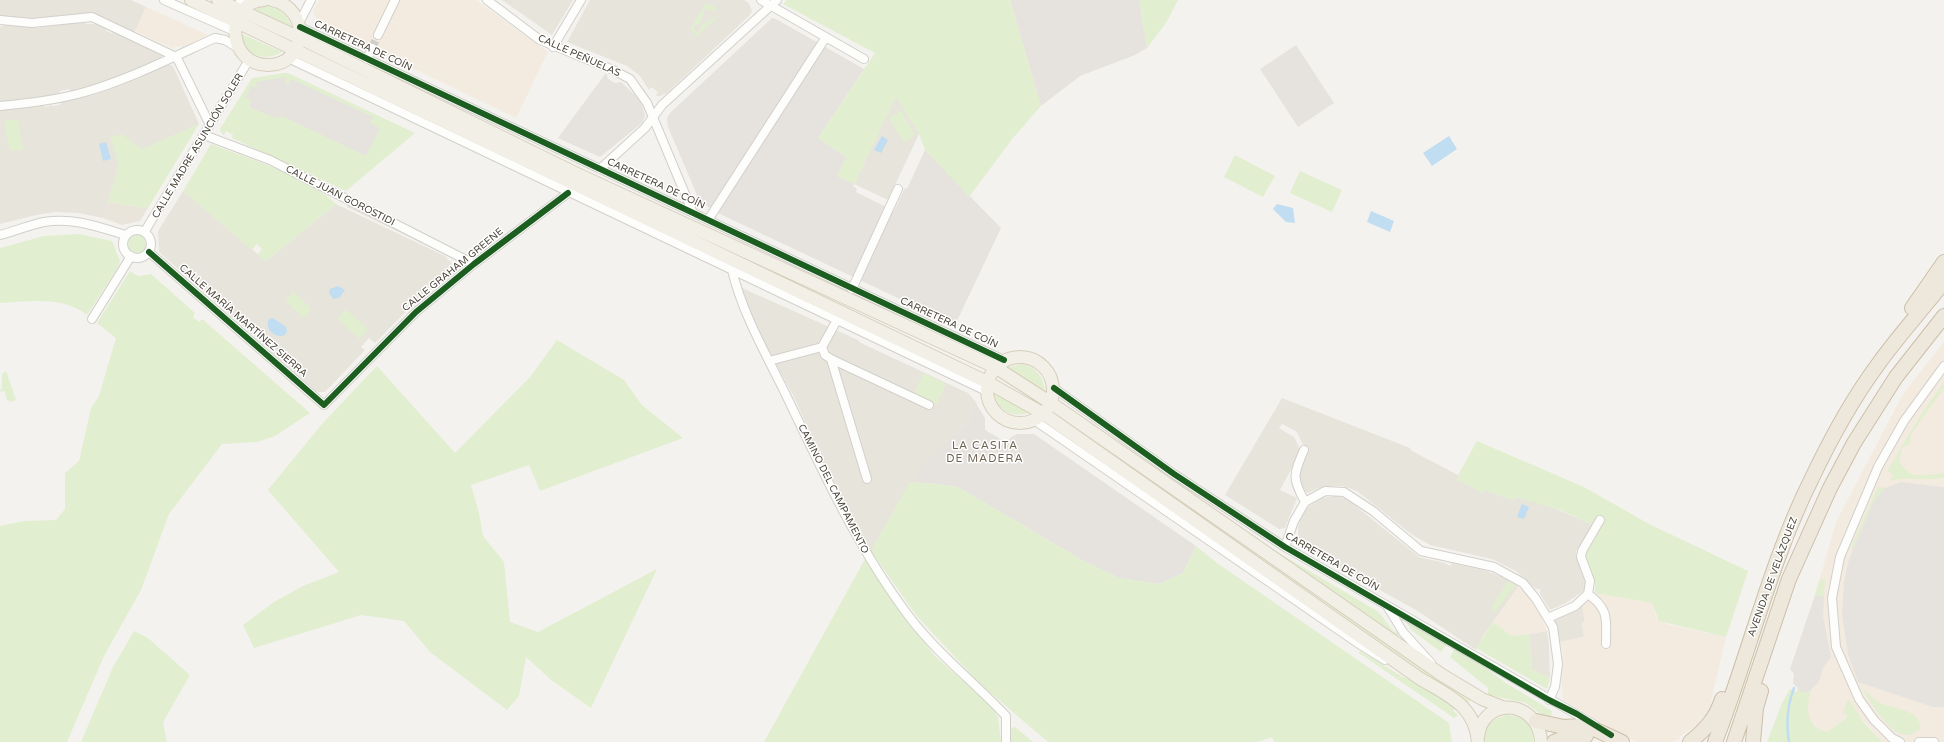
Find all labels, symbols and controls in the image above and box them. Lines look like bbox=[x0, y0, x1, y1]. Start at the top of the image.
street label: CARRETERA DE COÍN bbox=[312, 18, 414, 74]
street label: CALLE PEÑUELAS bbox=[536, 32, 622, 80]
street label: CALLE MADRE ASUNCIÓN SOLER bbox=[150, 71, 246, 221]
street label: CARRETERA DE COÍN bbox=[605, 156, 707, 212]
street label: CALLE JUAN GOROSTIDI bbox=[283, 163, 397, 229]
street label: CALLE GRAHAM GREENE bbox=[400, 226, 506, 314]
street label: CALLE MARÍA MARTÍNEZ SIERRA bbox=[177, 262, 309, 380]
street label: CARRETERA DE COÍN bbox=[898, 295, 1000, 351]
street label: CAMINO DEL CAMPAMENTO bbox=[795, 422, 871, 556]
district label: LA CASITA DE MADERA bbox=[946, 439, 1024, 465]
street label: AVENIDA DE VELÁZQUEZ bbox=[1746, 516, 1800, 638]
street label: CARRETERA DE COÍN bbox=[1283, 530, 1381, 594]

